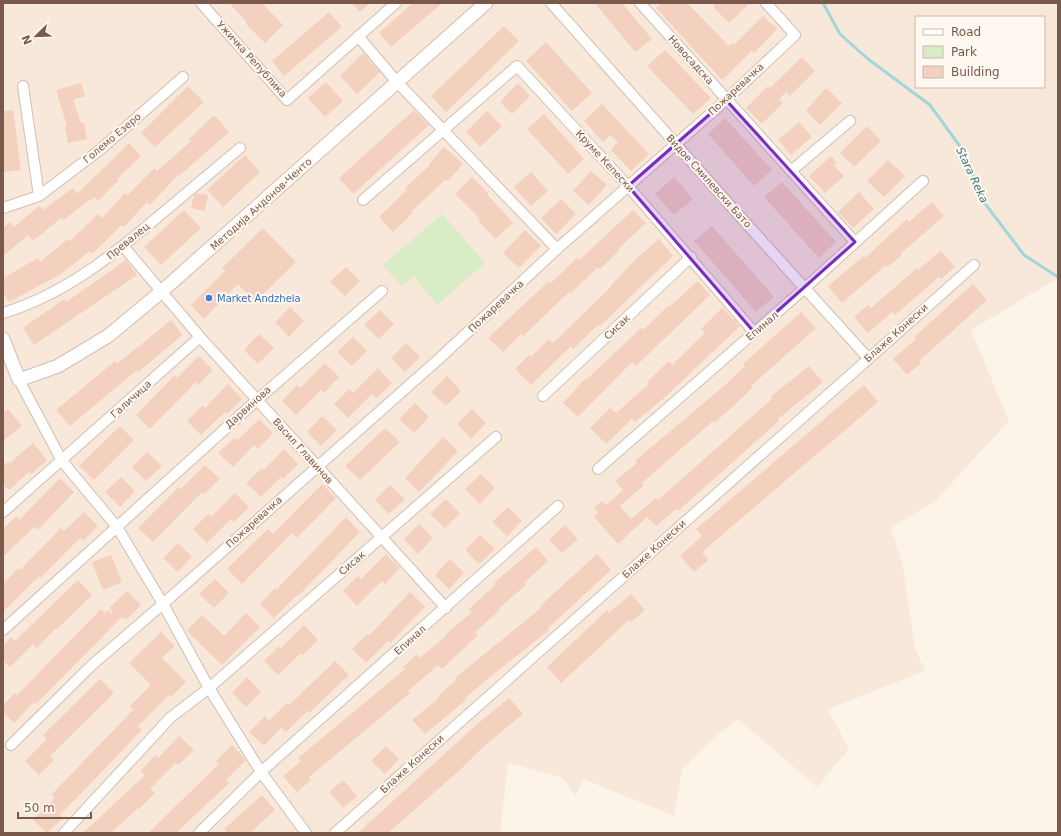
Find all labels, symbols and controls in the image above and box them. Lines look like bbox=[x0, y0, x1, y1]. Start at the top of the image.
north arrow bbox=[16, 16, 56, 56]
legend bbox=[915, 16, 1045, 88]
street label: Ужичка Република bbox=[215, 19, 289, 99]
text: Road bbox=[951, 25, 981, 39]
text: N bbox=[19, 33, 35, 46]
street label: Новосадска bbox=[666, 33, 716, 87]
text: Park bbox=[951, 45, 977, 59]
street label: Пожаревачка bbox=[706, 61, 766, 117]
text: Building bbox=[951, 65, 1000, 79]
street label: Големо Езеро bbox=[81, 111, 143, 165]
street label: Круме Кепески bbox=[574, 128, 636, 194]
street label: Видое Смилевски Бато bbox=[664, 132, 754, 230]
water label: Stara Reka bbox=[953, 145, 991, 205]
street label: Методија Андонов-Ченто bbox=[208, 156, 314, 252]
street label: Превалец bbox=[105, 220, 152, 261]
street label: Пожаревачка bbox=[466, 278, 526, 334]
marker: Market Andzhela bbox=[204, 293, 214, 303]
place label: Market Andzhela bbox=[217, 293, 301, 304]
street label: Блаже Конески bbox=[862, 302, 930, 364]
street label: Епинал bbox=[744, 309, 780, 343]
street label: Сисак bbox=[602, 312, 632, 342]
street label: Галичица bbox=[109, 378, 153, 420]
street label: Дарвинова bbox=[223, 384, 273, 430]
street label: Васил Главинов bbox=[271, 416, 335, 486]
street label: Пожаревачка bbox=[224, 494, 284, 550]
street label: Блаже Конески bbox=[620, 518, 688, 580]
street label: Сисак bbox=[337, 549, 367, 577]
street label: Епинал bbox=[392, 623, 428, 657]
street label: Блаже Конески bbox=[378, 733, 446, 795]
scale bar bbox=[18, 794, 91, 820]
text: 50 m bbox=[24, 801, 55, 815]

